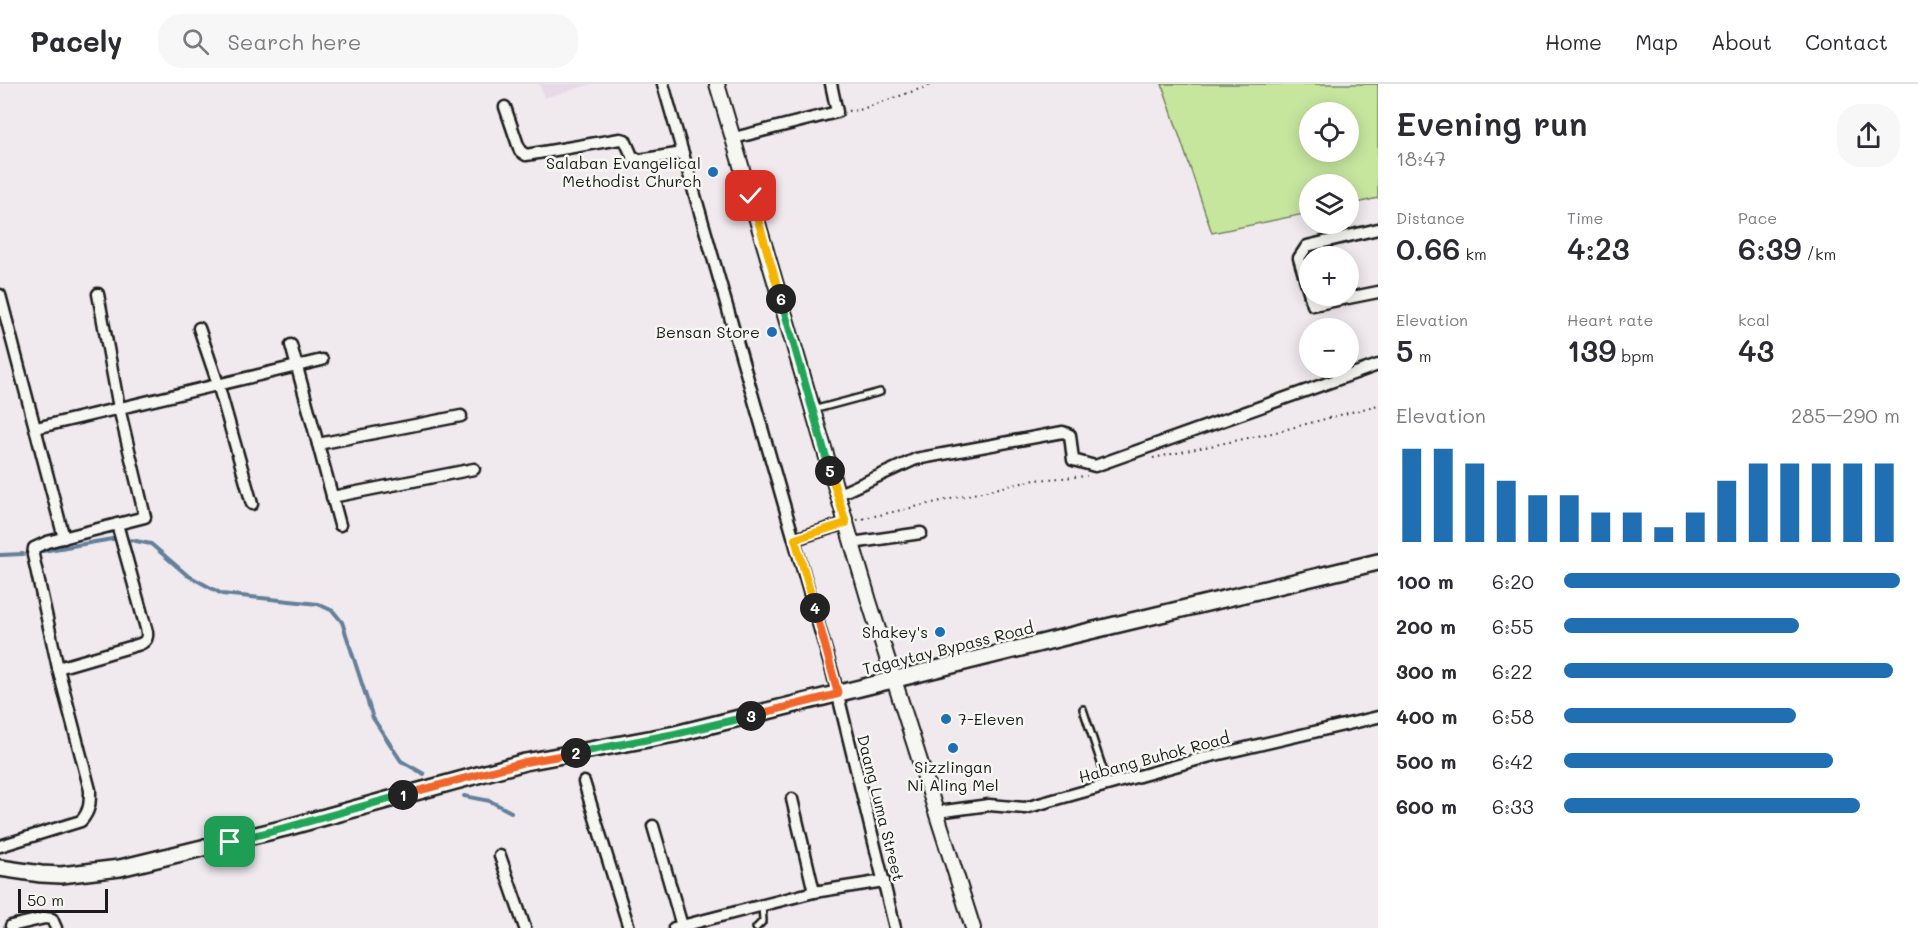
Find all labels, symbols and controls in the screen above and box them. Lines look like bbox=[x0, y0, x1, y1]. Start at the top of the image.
search box bbox=[158, 14, 578, 68]
text: Pacely bbox=[30, 23, 122, 59]
icon: search bbox=[179, 25, 212, 58]
text: Search here bbox=[227, 27, 361, 56]
text: Home bbox=[1545, 28, 1602, 55]
text: Map bbox=[1635, 28, 1678, 55]
text: About bbox=[1711, 28, 1772, 55]
text: Contact bbox=[1805, 28, 1888, 55]
text: Evening run bbox=[1396, 101, 1588, 144]
map controls bbox=[1299, 102, 1359, 378]
button: locate bbox=[1299, 102, 1359, 162]
button: share bbox=[1837, 104, 1900, 167]
text: 18:47 bbox=[1396, 145, 1446, 171]
place label: Salaban Evangelical Methodist Church bbox=[546, 152, 701, 191]
marker: Salaban Evangelical Methodist Church bbox=[706, 165, 720, 179]
pin bbox=[725, 170, 776, 221]
button: layers bbox=[1299, 174, 1359, 234]
icon: check bbox=[734, 179, 767, 212]
text: Distance bbox=[1396, 207, 1465, 228]
text: Time bbox=[1567, 207, 1603, 228]
text: Pace bbox=[1738, 207, 1777, 228]
text: 0.66 bbox=[1396, 228, 1460, 268]
text: 4:23 bbox=[1567, 228, 1630, 268]
text: 6:39 bbox=[1738, 228, 1801, 268]
text: km bbox=[1460, 243, 1487, 264]
text: /km bbox=[1801, 243, 1836, 264]
button: + bbox=[1299, 246, 1359, 306]
pin: 6 bbox=[766, 284, 796, 314]
text: 6 bbox=[776, 288, 786, 309]
text: Elevation bbox=[1396, 309, 1468, 330]
text: Heart rate bbox=[1567, 309, 1653, 330]
text: kcal bbox=[1738, 309, 1770, 330]
button: − bbox=[1299, 318, 1359, 378]
place label: Bensan Store bbox=[656, 321, 760, 342]
marker: Bensan Store bbox=[765, 325, 779, 339]
text: 5 bbox=[1396, 330, 1414, 370]
text: 139 bbox=[1567, 330, 1616, 370]
text: 43 bbox=[1738, 330, 1774, 370]
text: m bbox=[1414, 345, 1431, 366]
text: bpm bbox=[1616, 345, 1654, 366]
text: Elevation bbox=[1396, 402, 1486, 428]
text: 285–290 m bbox=[1791, 402, 1900, 428]
pin: 5 bbox=[815, 456, 845, 486]
text: 5 bbox=[825, 460, 835, 481]
text: 100 m bbox=[1396, 568, 1454, 594]
text: 6:20 bbox=[1492, 568, 1534, 594]
pin: 4 bbox=[800, 593, 830, 623]
text: 4 bbox=[810, 597, 820, 618]
text: 200 m bbox=[1396, 613, 1456, 639]
text: 6:55 bbox=[1492, 613, 1534, 639]
street label: Tagaytay Bypass Road bbox=[860, 616, 1036, 679]
place label: Shakey's bbox=[862, 621, 928, 642]
marker: Shakey's bbox=[933, 625, 947, 639]
text: 300 m bbox=[1396, 658, 1457, 684]
text: 6:22 bbox=[1492, 658, 1533, 684]
pin: 3 bbox=[736, 701, 766, 731]
text: 400 m bbox=[1396, 703, 1457, 729]
text: 6:58 bbox=[1492, 703, 1534, 729]
text: 3 bbox=[746, 705, 756, 726]
place label: 7-Eleven bbox=[958, 708, 1024, 729]
marker: 7-Eleven bbox=[939, 712, 953, 726]
street label: Habang Buhok Road bbox=[1076, 726, 1232, 787]
street label: Daang Luma Street bbox=[853, 732, 910, 883]
pin: 2 bbox=[561, 738, 591, 768]
marker: Sizzlingan Ni Aling Mel bbox=[946, 741, 960, 755]
text: 2 bbox=[572, 742, 580, 763]
text: 500 m bbox=[1396, 748, 1456, 774]
text: 6:42 bbox=[1492, 748, 1533, 774]
place label: Sizzlingan Ni Aling Mel bbox=[907, 756, 999, 795]
pin: 1 bbox=[388, 780, 418, 810]
text: 1 bbox=[399, 784, 407, 805]
text: 600 m bbox=[1396, 793, 1457, 819]
text: 6:33 bbox=[1492, 793, 1534, 819]
pin bbox=[204, 816, 255, 867]
icon: arrive bbox=[213, 825, 246, 858]
scale bar bbox=[18, 886, 108, 914]
text: 50 m bbox=[27, 889, 64, 910]

